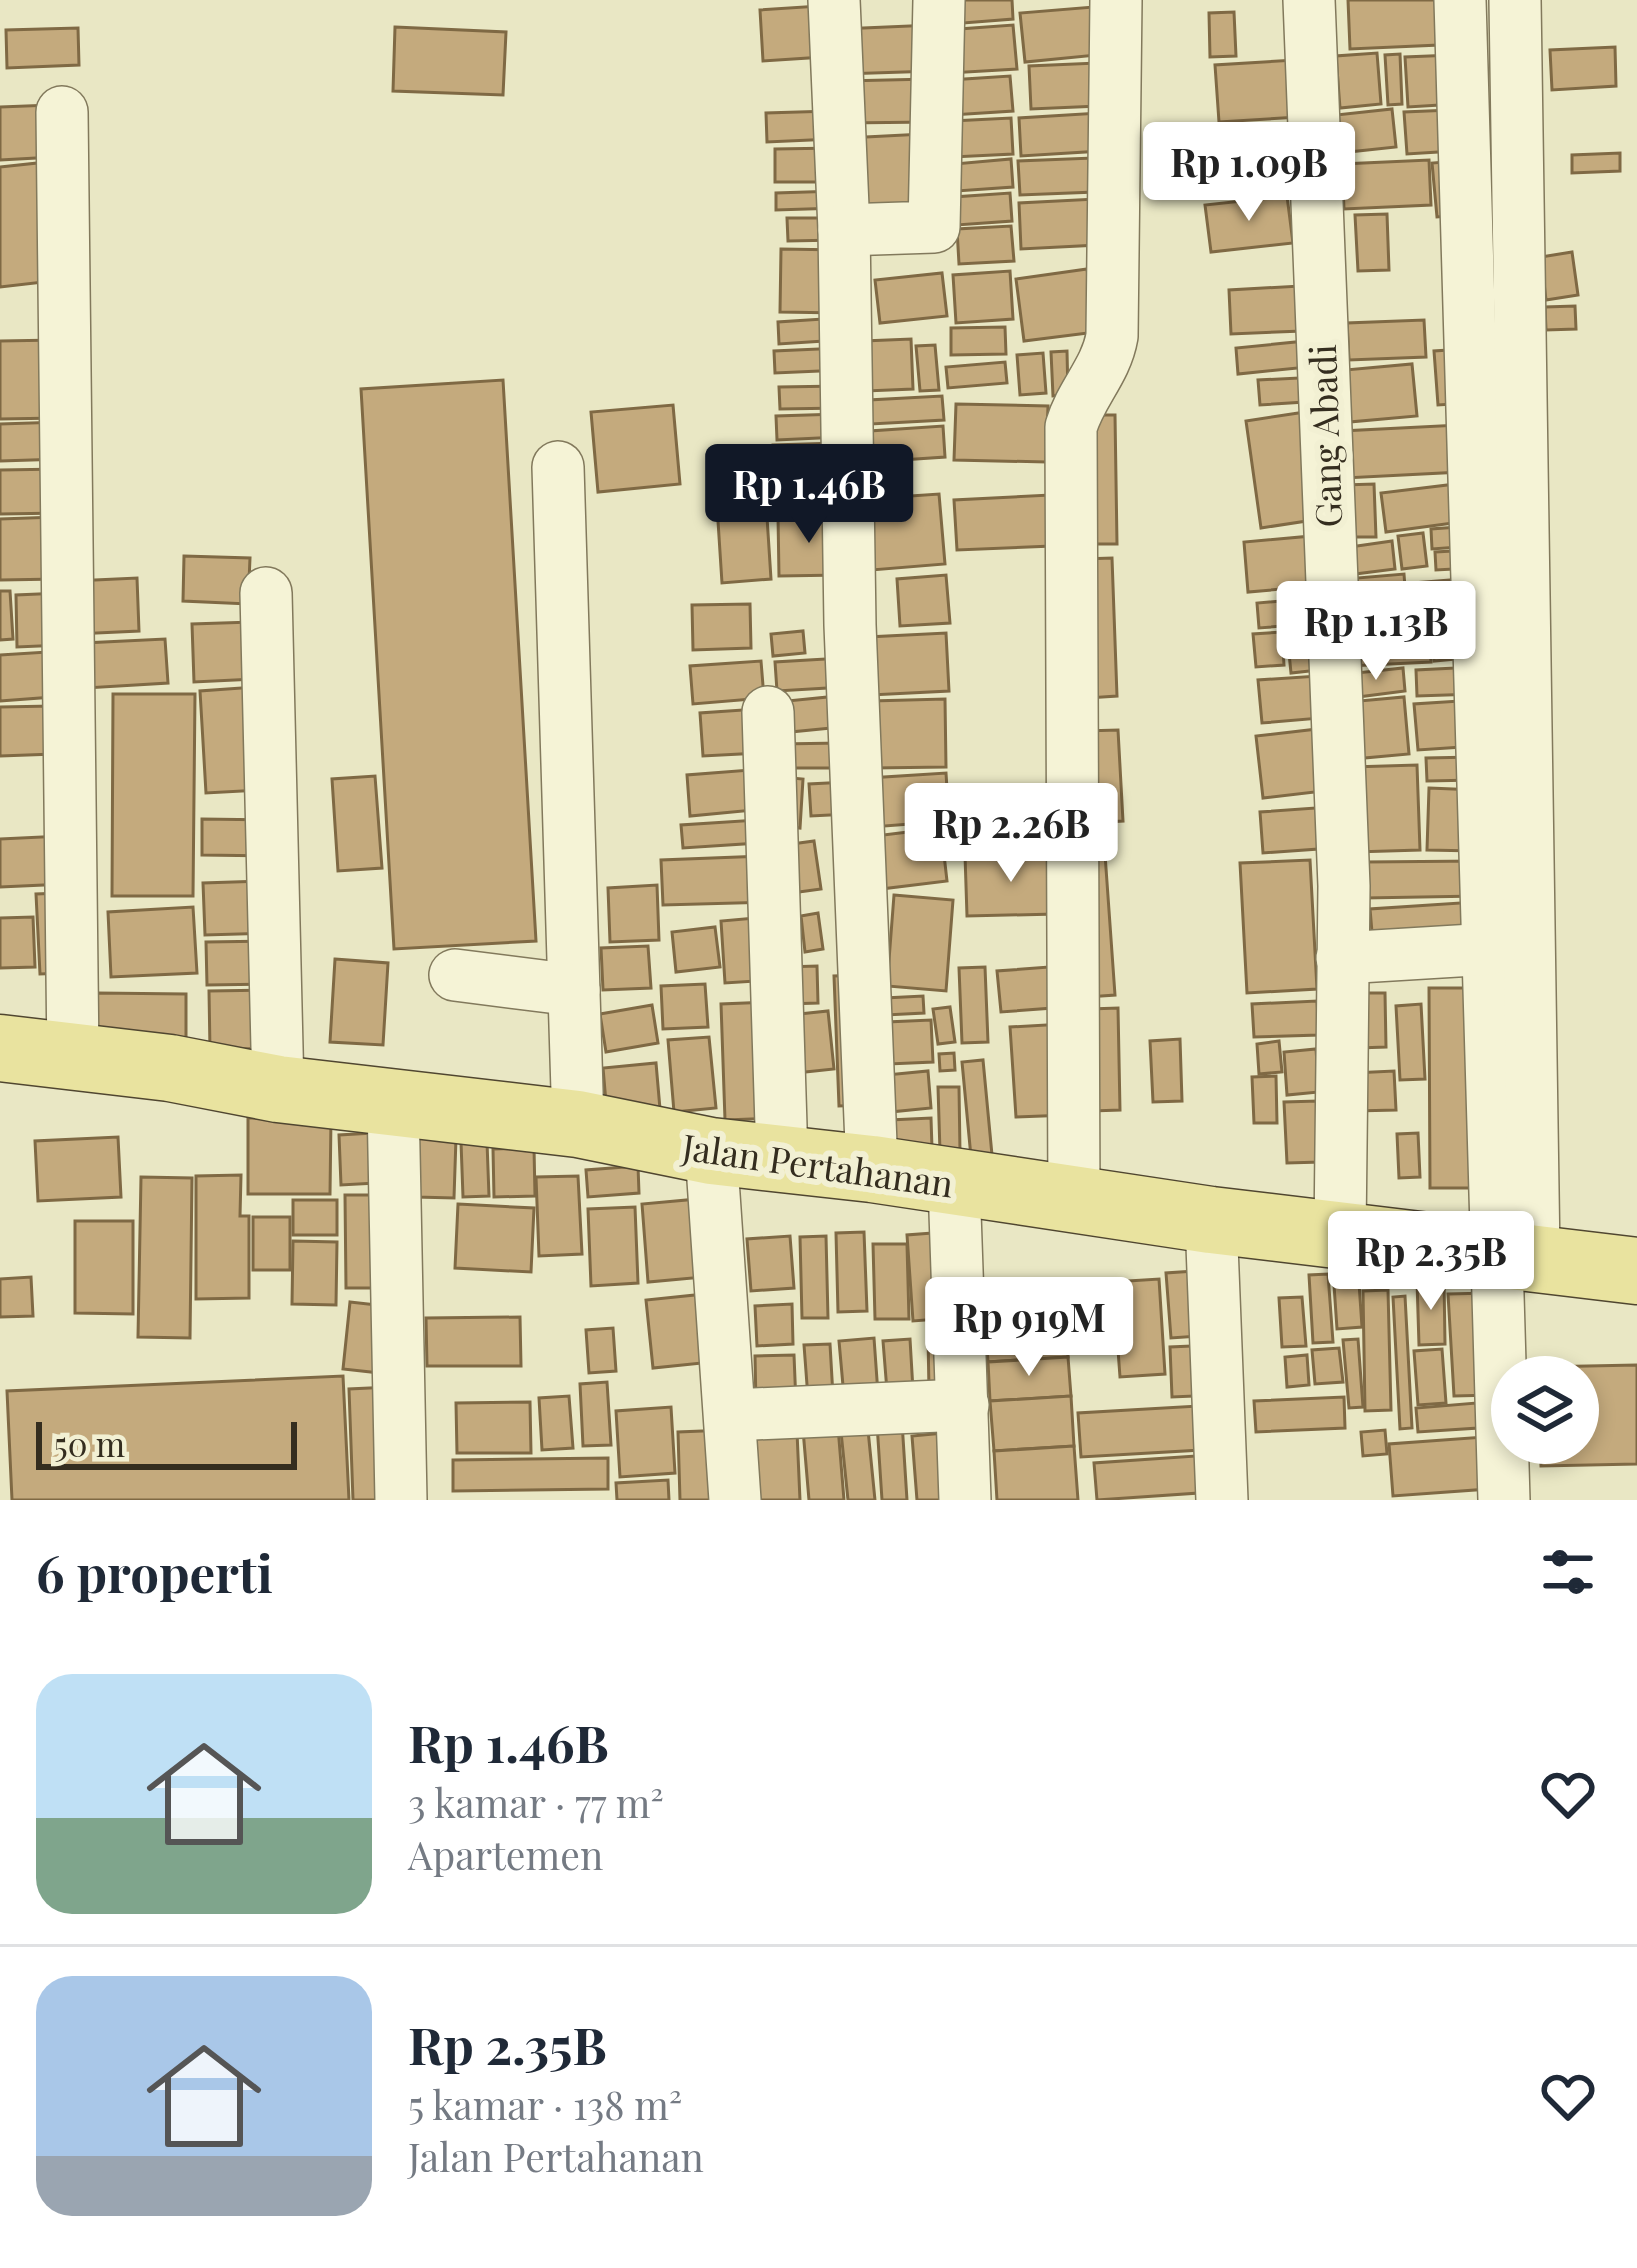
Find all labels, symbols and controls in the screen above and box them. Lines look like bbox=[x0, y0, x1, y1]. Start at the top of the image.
pin: Rp 1.09B bbox=[1125, 122, 1373, 224]
text: Rp 1.09B bbox=[1170, 135, 1328, 187]
street label: Gang Abadi bbox=[1297, 344, 1351, 528]
pin: Rp 1.46B bbox=[685, 444, 933, 546]
text: Rp 1.46B bbox=[732, 457, 886, 509]
pin: Rp 1.13B bbox=[1252, 581, 1500, 683]
text: Rp 1.13B bbox=[1304, 594, 1448, 646]
pin: Rp 2.26B bbox=[887, 783, 1135, 885]
text: Rp 2.26B bbox=[932, 796, 1090, 848]
street label: Jalan Pertahanan bbox=[678, 1121, 957, 1207]
pin: Rp 2.35B bbox=[1307, 1211, 1555, 1313]
text: Rp 2.35B bbox=[1355, 1224, 1507, 1276]
pin: Rp 919M bbox=[918, 1277, 1140, 1379]
text: Rp 919M bbox=[952, 1290, 1106, 1342]
map controls bbox=[1491, 1356, 1599, 1464]
button: layers bbox=[1491, 1356, 1599, 1464]
scale bar bbox=[36, 1416, 297, 1469]
text: 50 m bbox=[54, 1421, 125, 1465]
text: 6 properti bbox=[36, 1538, 273, 1606]
icon: filters bbox=[1535, 1539, 1601, 1605]
text: Rp 1.46B bbox=[408, 1708, 609, 1776]
icon: home bbox=[132, 1722, 276, 1866]
icon: heart bbox=[1535, 1761, 1601, 1827]
text: 3 kamar · 77 m² bbox=[408, 1776, 664, 1828]
text: Apartemen bbox=[408, 1828, 603, 1880]
text: Rp 2.35B bbox=[408, 2010, 607, 2078]
icon: home bbox=[132, 2024, 276, 2168]
icon: heart bbox=[1535, 2063, 1601, 2129]
text: 5 kamar · 138 m² bbox=[408, 2078, 682, 2130]
text: Jalan Pertahanan bbox=[408, 2130, 704, 2182]

